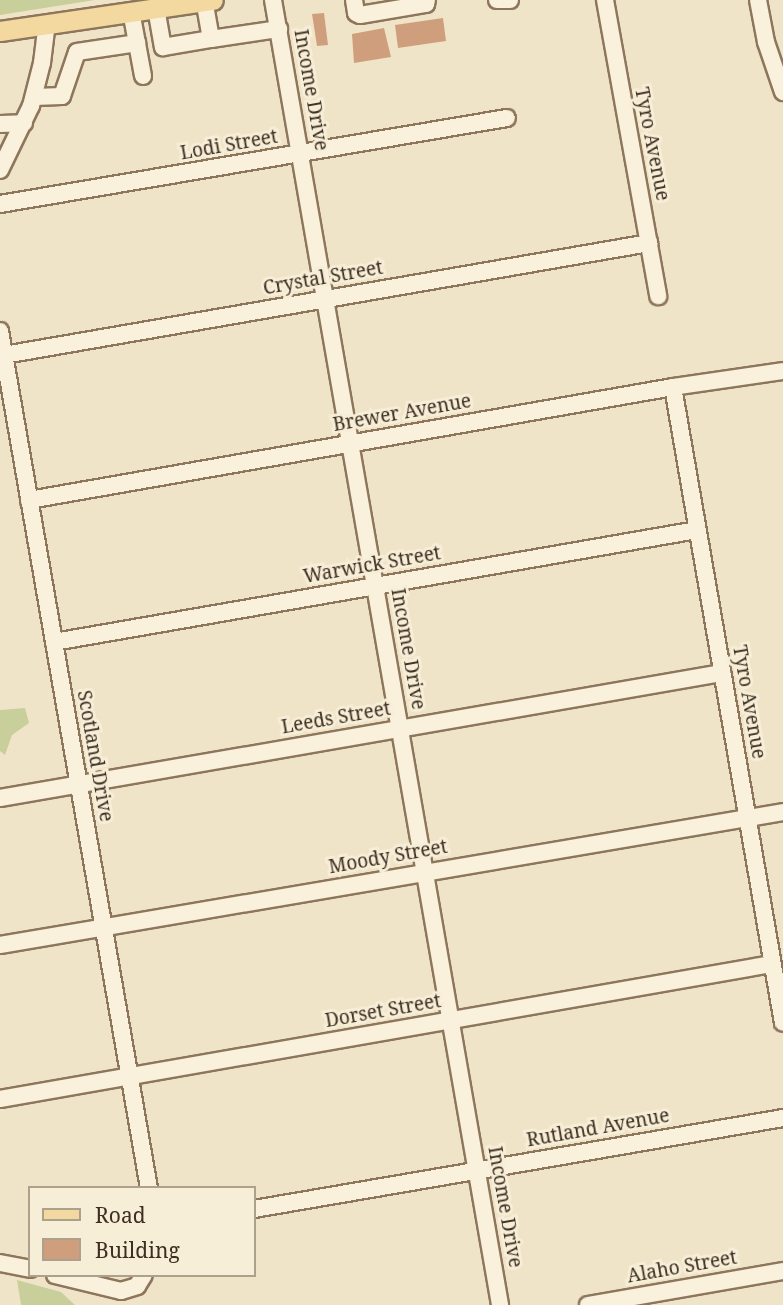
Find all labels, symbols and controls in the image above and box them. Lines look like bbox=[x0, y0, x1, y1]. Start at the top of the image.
street label: Income Drive bbox=[289, 28, 333, 152]
street label: Tyro Avenue bbox=[630, 85, 674, 203]
street label: Lodi Street bbox=[179, 125, 279, 165]
street label: Crystal Street bbox=[261, 256, 385, 300]
street label: Brewer Avenue bbox=[331, 390, 473, 436]
street label: Warwick Street bbox=[302, 542, 442, 588]
street label: Income Drive bbox=[386, 587, 430, 711]
street label: Tyro Avenue bbox=[728, 643, 770, 761]
street label: Scotland Drive bbox=[72, 689, 118, 823]
street label: Leeds Street bbox=[280, 697, 392, 739]
street label: Moody Street bbox=[327, 835, 449, 879]
street label: Dorset Street bbox=[323, 990, 443, 1032]
street label: Rutland Avenue bbox=[525, 1104, 671, 1152]
street label: Income Drive bbox=[483, 1145, 527, 1269]
legend bbox=[28, 1186, 256, 1277]
text: Road bbox=[95, 1201, 146, 1229]
text: Building bbox=[95, 1236, 180, 1264]
street label: Alaho Street bbox=[625, 1246, 739, 1288]

